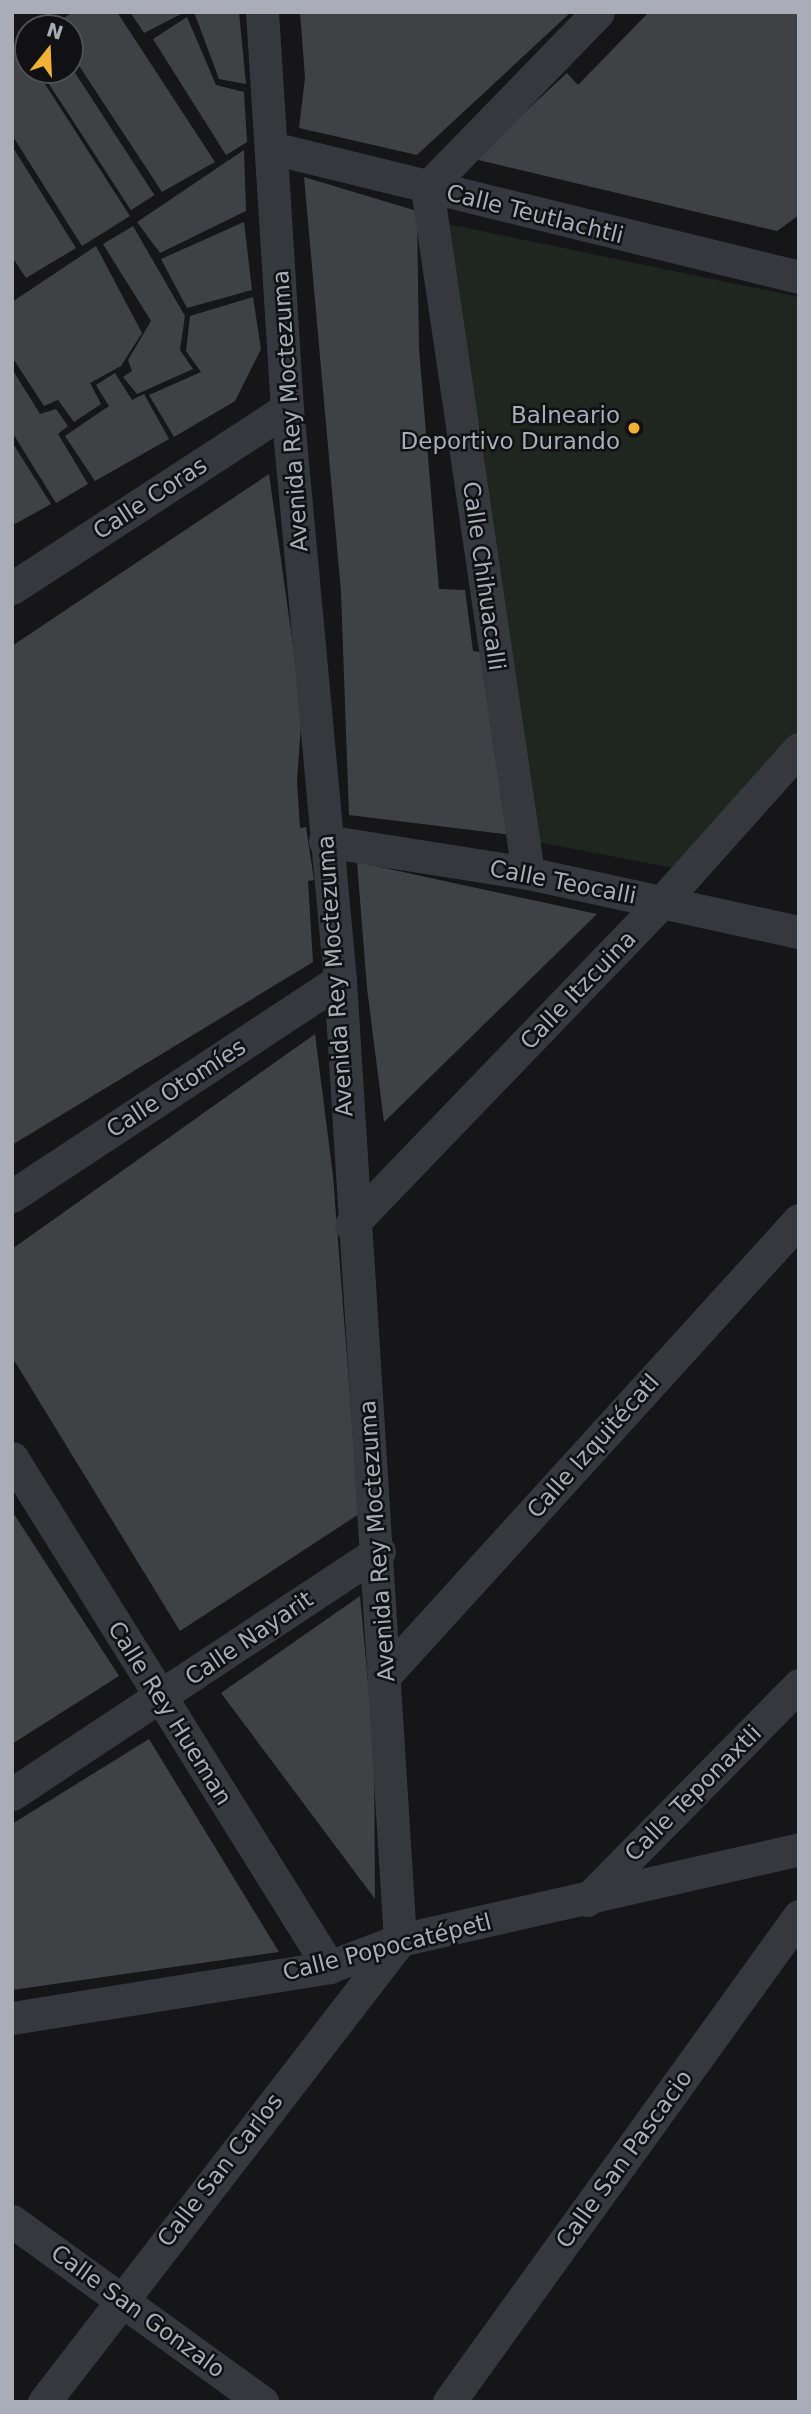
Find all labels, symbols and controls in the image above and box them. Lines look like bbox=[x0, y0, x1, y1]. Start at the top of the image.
north arrow bbox=[14, 14, 84, 84]
text: N bbox=[44, 18, 66, 44]
street label: Calle Teutlachtli bbox=[443, 179, 627, 249]
street label: Avenida Rey Moctezuma bbox=[266, 269, 314, 553]
place label: Balneario Deportivo Durando bbox=[401, 401, 620, 455]
marker: Balneario Deportivo Durando bbox=[626, 420, 642, 436]
street label: Calle Coras bbox=[88, 451, 212, 545]
street label: Calle Chihuacalli bbox=[457, 480, 511, 672]
street label: Avenida Rey Moctezuma bbox=[311, 834, 359, 1118]
street label: Calle Teocalli bbox=[487, 854, 639, 910]
street label: Calle Itzcuina bbox=[514, 925, 642, 1055]
street label: Calle Otomíes bbox=[101, 1033, 251, 1143]
street label: Calle Izquitécatl bbox=[521, 1368, 665, 1524]
street label: Avenida Rey Moctezuma bbox=[353, 1399, 401, 1683]
street label: Calle Nayarit bbox=[180, 1585, 318, 1691]
street label: Calle Rey Hueman bbox=[102, 1616, 238, 1810]
street label: Calle Teponaxtli bbox=[619, 1719, 767, 1867]
street label: Calle Popocatépetl bbox=[280, 1908, 494, 1986]
street label: Calle San Pascacio bbox=[550, 2064, 698, 2254]
street label: Calle San Carlos bbox=[152, 2088, 288, 2252]
street label: Calle San Gonzalo bbox=[46, 2239, 230, 2383]

